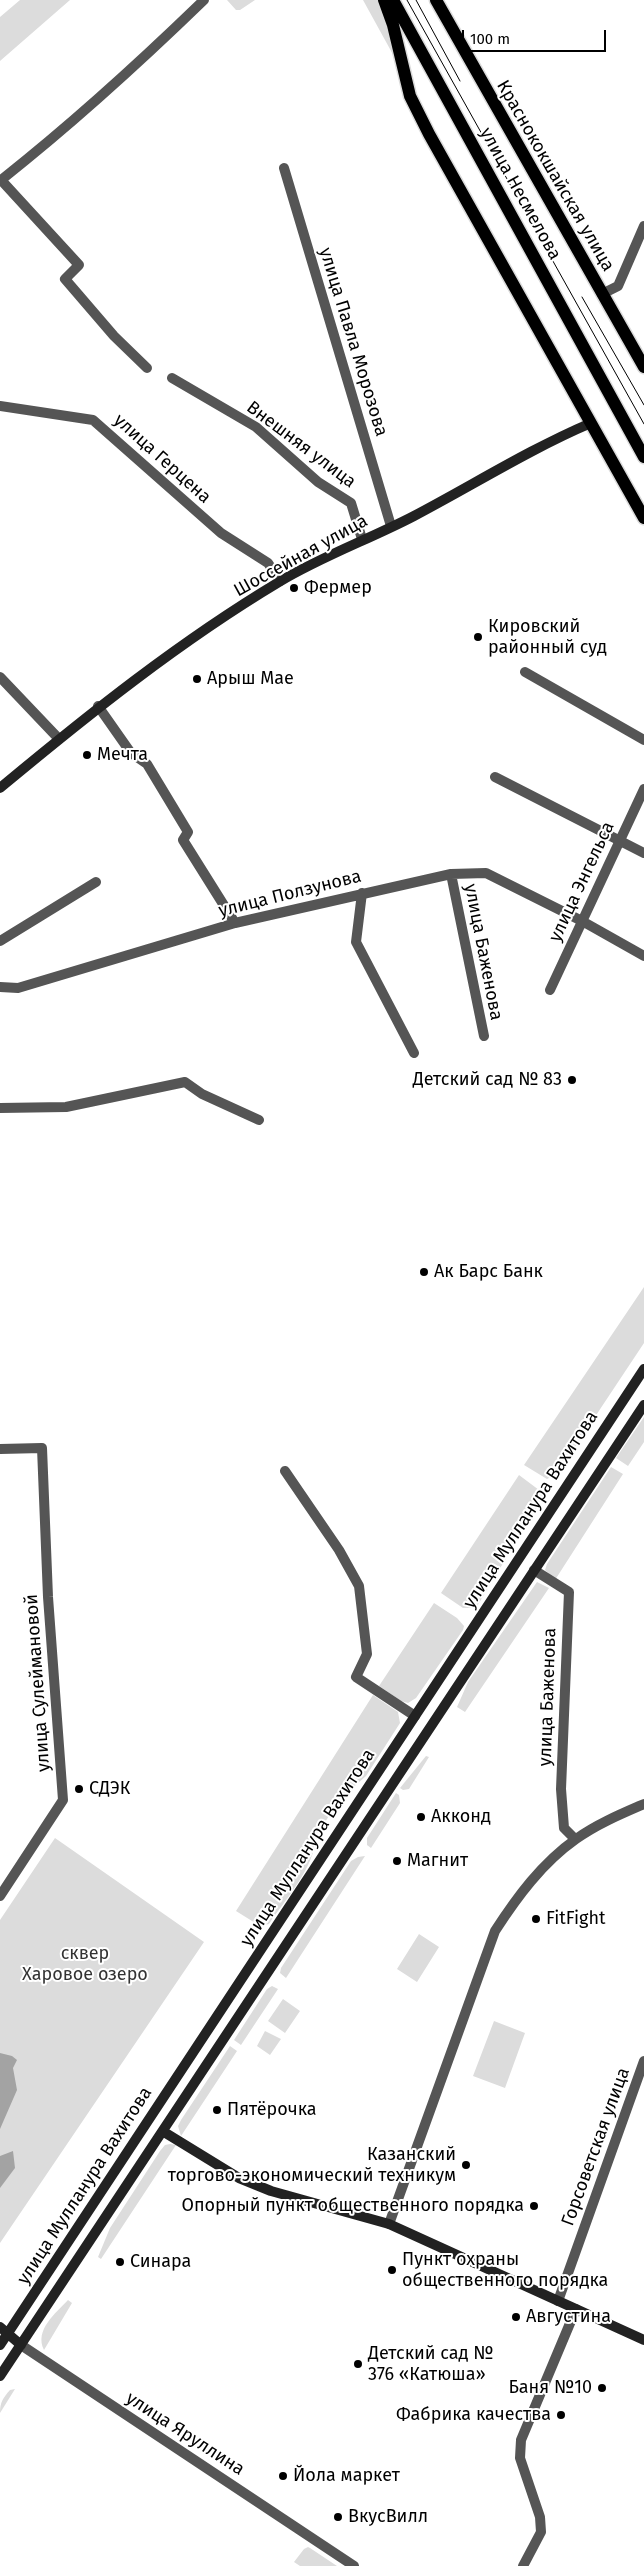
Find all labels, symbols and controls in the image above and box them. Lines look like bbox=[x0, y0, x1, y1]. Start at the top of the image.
scale bar bbox=[464, 20, 608, 52]
text: 100 m bbox=[470, 30, 510, 48]
street label: Краснококшайская улица bbox=[491, 77, 619, 275]
street label: улица Несмелова bbox=[475, 124, 565, 264]
street label: улица Павла Морозова bbox=[314, 245, 392, 439]
street label: Внешняя улица bbox=[242, 397, 360, 493]
street label: улица Герцена bbox=[109, 410, 215, 508]
street label: Шоссейная улица bbox=[230, 510, 372, 602]
place label: Фермер bbox=[304, 577, 372, 599]
marker: Фермер bbox=[288, 582, 300, 594]
place label: Кировский районный суд bbox=[488, 616, 607, 659]
marker: Кировский районный суд bbox=[472, 631, 484, 643]
place label: Арыш Мае bbox=[207, 668, 294, 690]
marker: Арыш Мае bbox=[191, 673, 203, 685]
place label: Мечта bbox=[97, 744, 148, 766]
marker: Мечта bbox=[81, 749, 93, 761]
street label: улица Энгельса bbox=[545, 819, 619, 945]
street label: улица Ползунова bbox=[216, 866, 364, 922]
street label: улица Баженова bbox=[459, 882, 507, 1022]
place label: Детский сад № 83 bbox=[413, 1069, 562, 1091]
marker: Детский сад № 83 bbox=[566, 1074, 578, 1086]
place label: Ак Барс Банк bbox=[434, 1261, 543, 1283]
marker: Ак Барс Банк bbox=[418, 1266, 430, 1278]
street label: улица Мулланура Вахитова bbox=[459, 1407, 603, 1613]
street label: улица Сулеймановой bbox=[21, 1593, 55, 1773]
street label: улица Баженова bbox=[535, 1627, 561, 1767]
street label: улица Мулланура Вахитова bbox=[236, 1745, 380, 1951]
place label: СДЭК bbox=[89, 1778, 130, 1800]
marker: СДЭК bbox=[73, 1783, 85, 1795]
place label: Акконд bbox=[431, 1806, 491, 1828]
marker: Акконд bbox=[415, 1811, 427, 1823]
place label: Магнит bbox=[407, 1850, 468, 1872]
marker: Магнит bbox=[391, 1855, 403, 1867]
place label: FitFight bbox=[546, 1908, 605, 1930]
marker: FitFight bbox=[530, 1913, 542, 1925]
park label: сквер Харовое озеро bbox=[22, 1943, 148, 1986]
street label: Горсоветская улица bbox=[557, 2065, 635, 2229]
street label: улица Мулланура Вахитова bbox=[13, 2083, 157, 2289]
place label: Пятёрочка bbox=[227, 2099, 317, 2121]
marker: Пятёрочка bbox=[211, 2104, 223, 2116]
place label: Казанский торгово-экономический техникум bbox=[168, 2144, 456, 2186]
marker: Казанский торгово-экономический техникум bbox=[460, 2159, 472, 2171]
place label: Опорный пункт общественного порядка bbox=[181, 2195, 524, 2217]
marker: Опорный пункт общественного порядка bbox=[528, 2200, 540, 2212]
place label: Пункт охраны общественного порядка bbox=[402, 2249, 608, 2292]
place label: Синара bbox=[130, 2251, 191, 2273]
marker: Синара bbox=[114, 2256, 126, 2268]
marker: Пункт охраны общественного порядка bbox=[386, 2264, 398, 2276]
place label: Августина bbox=[526, 2306, 611, 2328]
marker: Августина bbox=[510, 2311, 522, 2323]
place label: Детский сад № 376 «Катюша» bbox=[368, 2343, 494, 2386]
marker: Детский сад № 376 «Катюша» bbox=[352, 2358, 364, 2370]
place label: Баня №10 bbox=[508, 2377, 592, 2399]
marker: Баня №10 bbox=[596, 2382, 608, 2394]
street label: улица Яруллина bbox=[122, 2388, 248, 2480]
place label: Фабрика качества bbox=[396, 2404, 551, 2426]
marker: Фабрика качества bbox=[555, 2409, 567, 2421]
place label: Йола маркет bbox=[293, 2465, 400, 2487]
marker: Йола маркет bbox=[277, 2470, 289, 2482]
place label: ВкусВилл bbox=[348, 2506, 428, 2528]
marker: ВкусВилл bbox=[332, 2511, 344, 2523]

